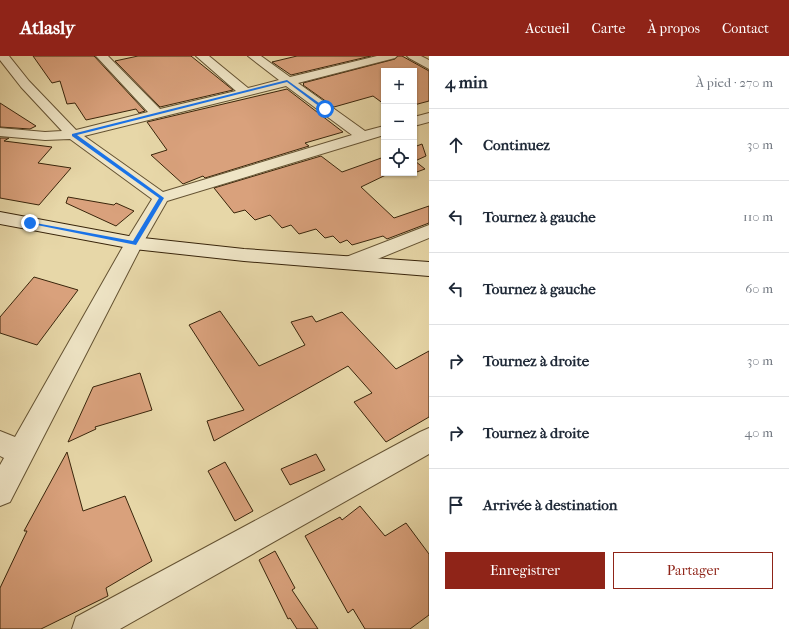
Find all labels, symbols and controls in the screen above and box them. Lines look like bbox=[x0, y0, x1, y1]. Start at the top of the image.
text: Atlasly bbox=[20, 17, 75, 39]
text: Accueil bbox=[525, 20, 570, 37]
text: Carte bbox=[592, 20, 625, 37]
text: À propos bbox=[647, 20, 700, 37]
text: Contact bbox=[722, 20, 769, 37]
map controls bbox=[381, 68, 417, 176]
button: + bbox=[381, 68, 417, 104]
text: 4 min bbox=[445, 72, 488, 92]
text: À pied · 270 m bbox=[696, 75, 773, 90]
route start bbox=[316, 100, 334, 118]
button: − bbox=[381, 104, 417, 140]
icon: ahead bbox=[445, 134, 467, 156]
text: Continuez bbox=[483, 136, 550, 154]
text: 30 m bbox=[747, 137, 773, 152]
button: locate bbox=[381, 140, 417, 176]
icon: left bbox=[445, 206, 467, 228]
text: Tournez à gauche bbox=[483, 208, 596, 226]
text: 110 m bbox=[743, 209, 773, 224]
route end bbox=[21, 214, 39, 232]
icon: left bbox=[445, 278, 467, 300]
text: Tournez à gauche bbox=[483, 280, 596, 298]
text: 60 m bbox=[745, 281, 773, 296]
icon: right bbox=[445, 350, 467, 372]
text: Tournez à droite bbox=[483, 352, 589, 370]
text: 30 m bbox=[747, 353, 773, 368]
icon: right bbox=[445, 422, 467, 444]
text: Tournez à droite bbox=[483, 424, 589, 442]
text: 40 m bbox=[745, 425, 773, 440]
icon: arrive bbox=[445, 494, 467, 516]
text: Arrivée à destination bbox=[483, 496, 618, 514]
button: Enregistrer bbox=[445, 552, 605, 589]
button: Partager bbox=[613, 552, 773, 589]

